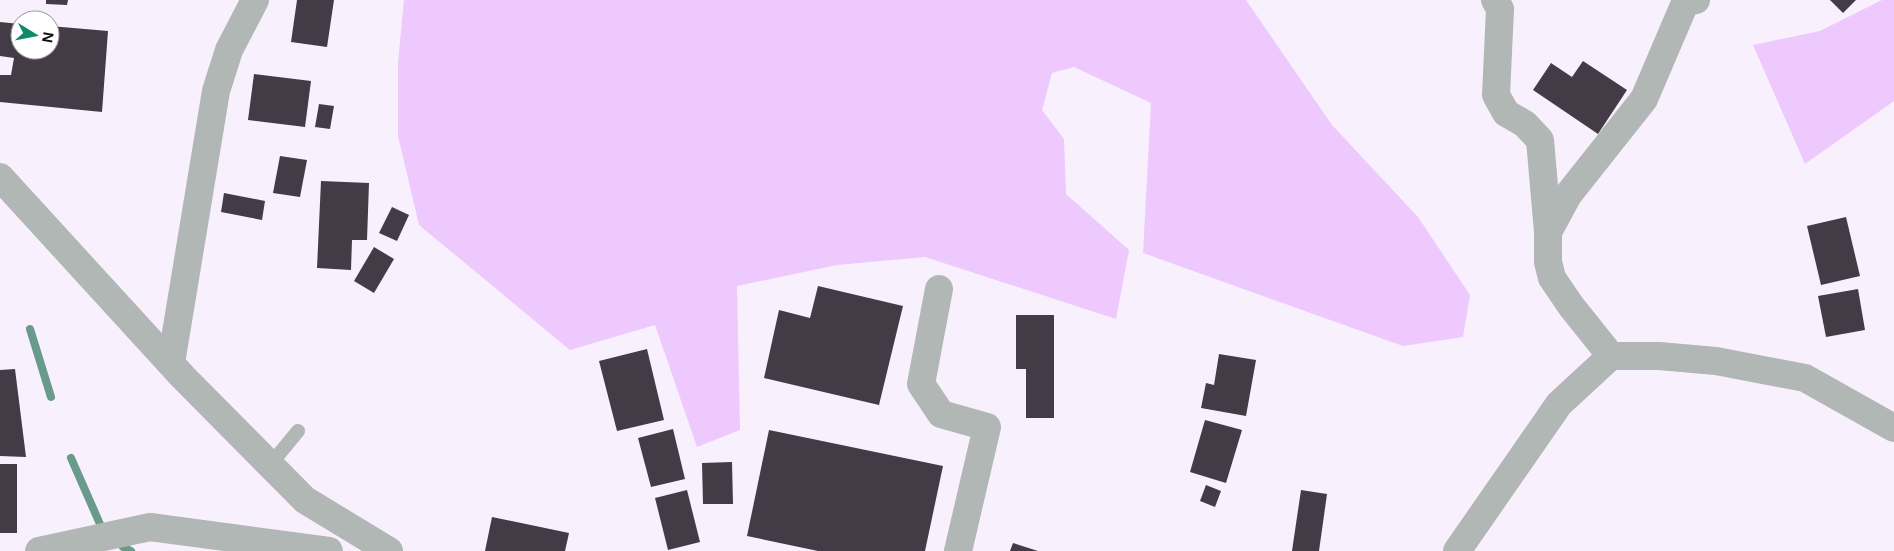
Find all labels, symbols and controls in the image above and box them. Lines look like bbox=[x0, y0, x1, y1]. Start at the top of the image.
north arrow bbox=[10, 10, 60, 60]
text: N bbox=[39, 31, 58, 44]

